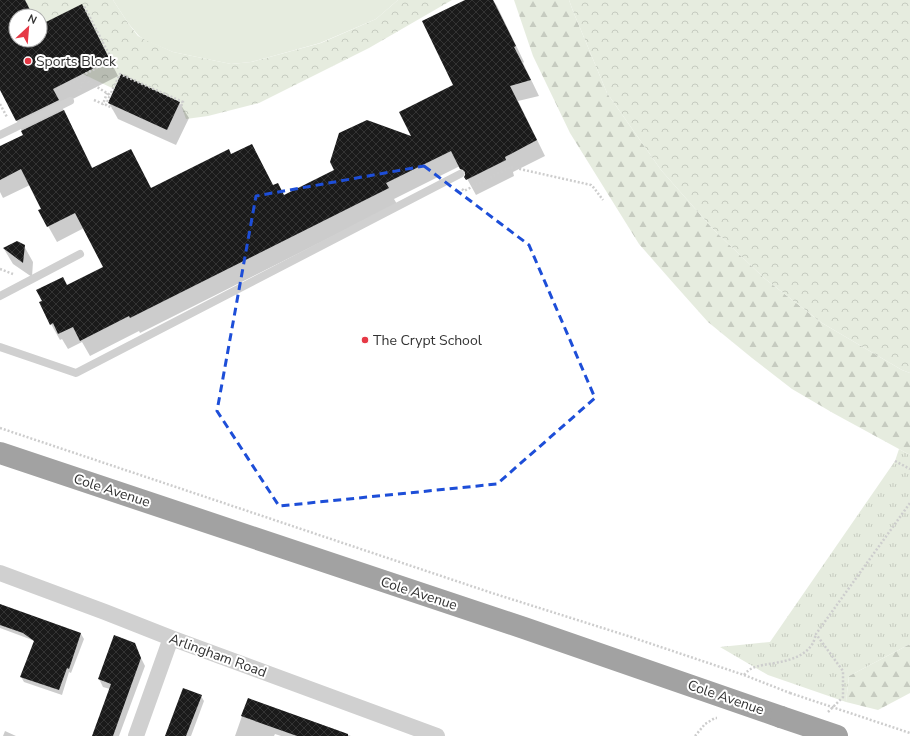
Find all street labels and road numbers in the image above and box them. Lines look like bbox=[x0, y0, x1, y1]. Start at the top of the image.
street label: Cole Avenue bbox=[71, 469, 153, 512]
street label: Cole Avenue bbox=[378, 572, 460, 615]
street label: Arlingham Road bbox=[167, 629, 269, 682]
street label: Cole Avenue bbox=[685, 676, 767, 719]

